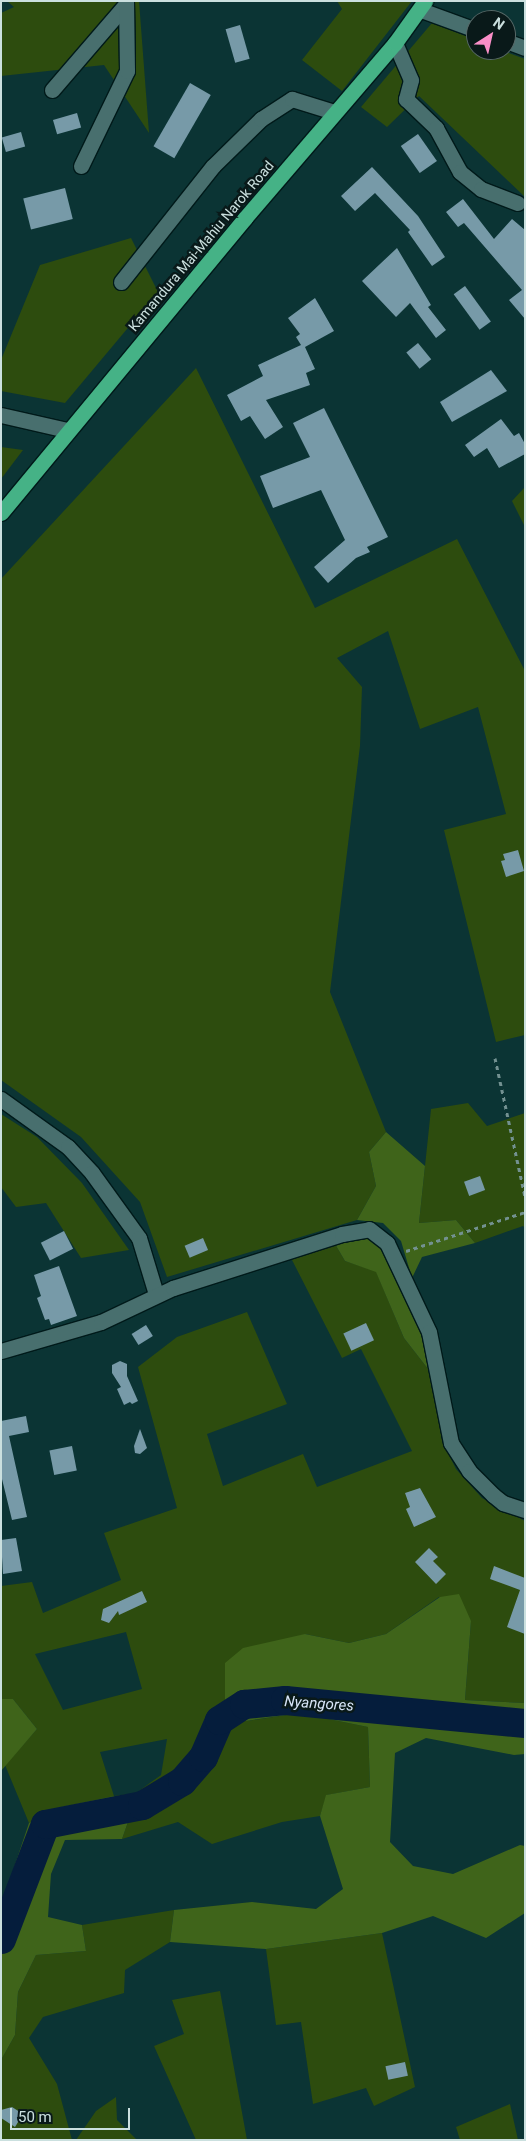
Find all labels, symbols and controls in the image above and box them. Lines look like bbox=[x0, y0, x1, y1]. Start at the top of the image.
north arrow bbox=[466, 10, 516, 60]
text: N bbox=[490, 14, 508, 33]
street label: Kamandura Mai-Mahiu Narok Road bbox=[125, 157, 277, 335]
water label: Nyangores bbox=[284, 1693, 354, 1715]
scale bar bbox=[12, 2098, 132, 2130]
text: 50 m bbox=[18, 2108, 52, 2126]

